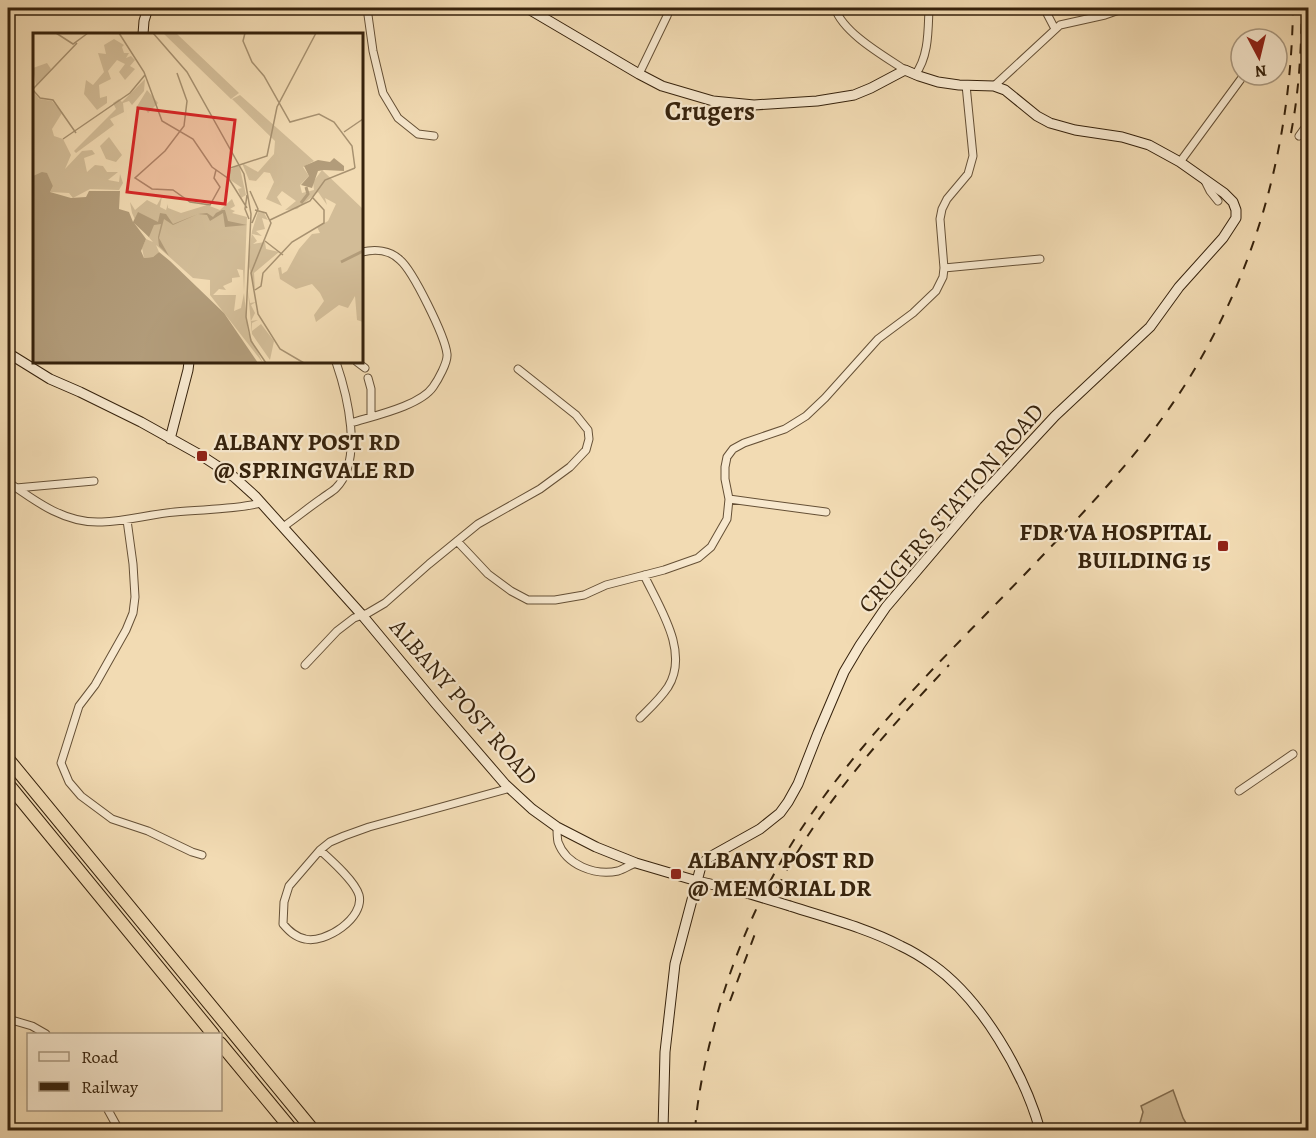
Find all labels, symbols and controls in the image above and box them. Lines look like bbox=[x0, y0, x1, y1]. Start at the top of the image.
north arrow bbox=[1229, 27, 1289, 87]
inset map bbox=[33, 33, 363, 363]
text: N bbox=[1253, 59, 1268, 83]
district label: Crugers bbox=[665, 93, 755, 129]
street label: CRUGERS STATION ROAD bbox=[851, 396, 1051, 620]
place label: ALBANY POST RD @ SPRINGVALE RD bbox=[213, 426, 415, 486]
marker: ALBANY POST RD @ SPRINGVALE RD bbox=[195, 449, 209, 463]
place label: FDR VA HOSPITAL BUILDING 15 bbox=[1019, 516, 1211, 576]
marker: FDR VA HOSPITAL BUILDING 15 bbox=[1216, 539, 1230, 553]
street label: ALBANY POST ROAD bbox=[382, 611, 545, 792]
place label: ALBANY POST RD @ MEMORIAL DR bbox=[687, 844, 874, 904]
marker: ALBANY POST RD @ MEMORIAL DR bbox=[669, 867, 683, 881]
legend bbox=[27, 1033, 222, 1111]
text: Road bbox=[81, 1045, 119, 1069]
text: Railway bbox=[81, 1075, 139, 1099]

